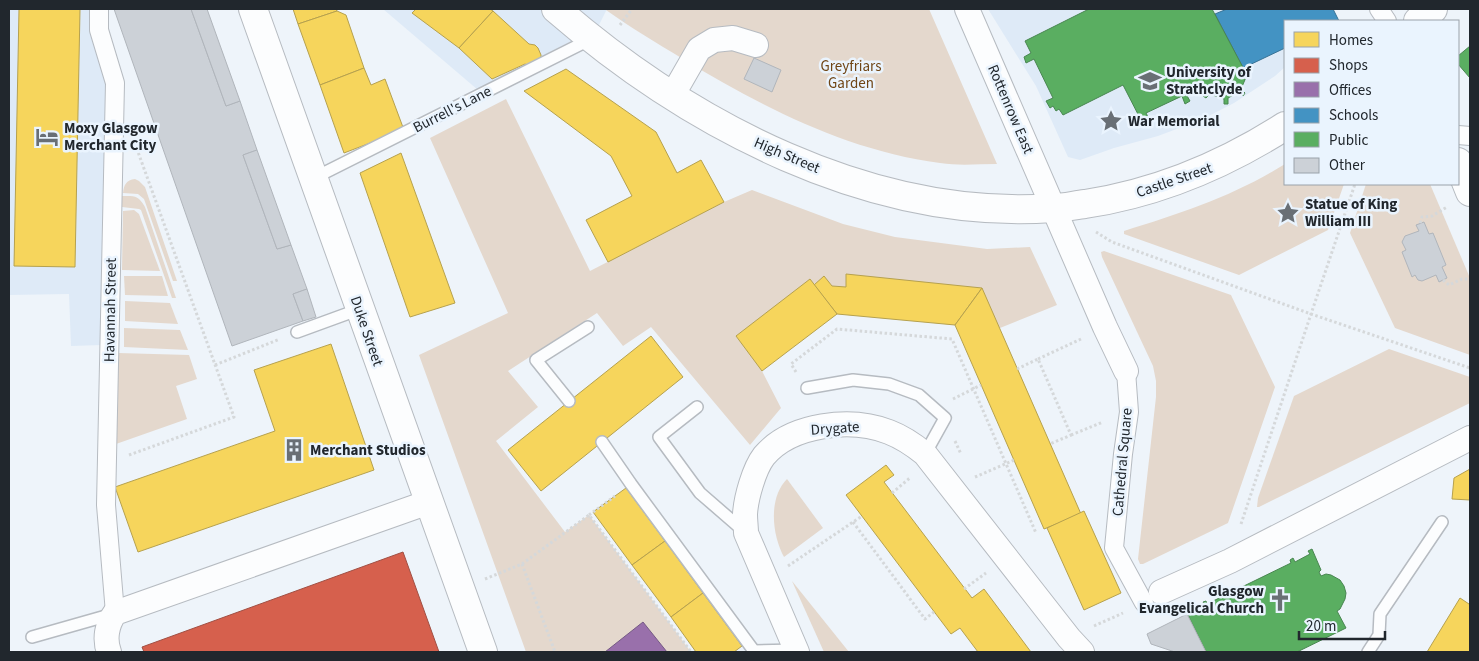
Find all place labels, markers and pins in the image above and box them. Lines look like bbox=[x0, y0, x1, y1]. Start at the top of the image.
place label: University of Strathclyde bbox=[1166, 62, 1252, 100]
school or university icon: University of Strathclyde bbox=[1137, 68, 1163, 94]
place icon: War Memorial bbox=[1098, 108, 1124, 134]
place label: War Memorial bbox=[1128, 111, 1220, 132]
place label: Moxy Glasgow Merchant City bbox=[64, 118, 158, 156]
hotel icon: Moxy Glasgow Merchant City bbox=[34, 124, 60, 150]
place label: Statue of King William III bbox=[1305, 194, 1397, 232]
place icon: Statue of King William III bbox=[1275, 200, 1301, 226]
building icon: Merchant Studios bbox=[281, 437, 307, 463]
place label: Merchant Studios bbox=[310, 440, 426, 461]
place label: Glasgow Evangelical Church bbox=[1139, 581, 1264, 619]
church icon: Glasgow Evangelical Church bbox=[1267, 587, 1293, 613]

